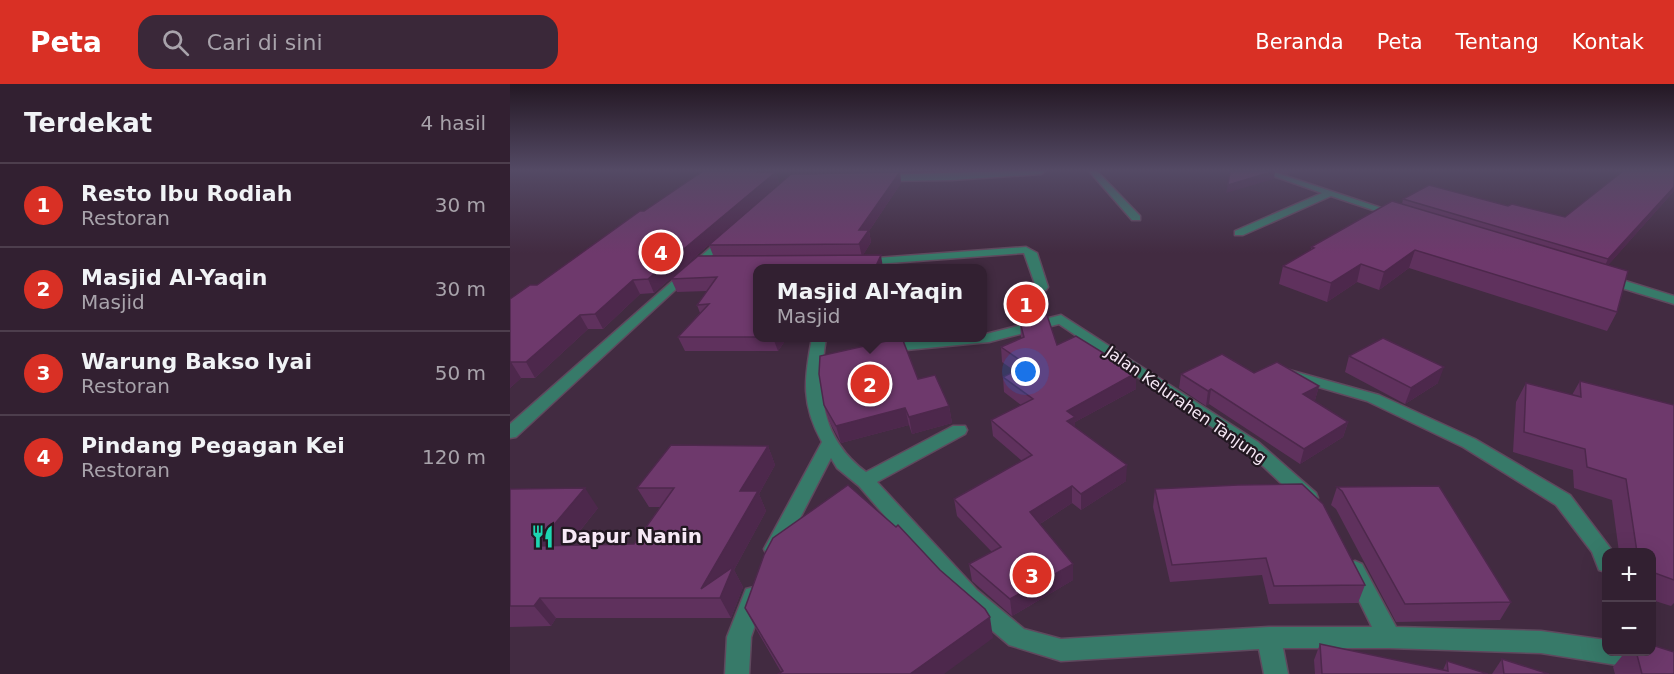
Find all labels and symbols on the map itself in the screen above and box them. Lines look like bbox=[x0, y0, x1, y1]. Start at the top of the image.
pin: 4 bbox=[642, 230, 680, 274]
pin: 1 bbox=[1006, 282, 1046, 326]
street label: Jalan Kelurahen Tanjung bbox=[1101, 342, 1270, 468]
your location bbox=[1011, 357, 1040, 386]
pin: 2 bbox=[850, 362, 890, 406]
restaurant icon: Dapur Nanin bbox=[530, 523, 556, 549]
place label: Dapur Nanin bbox=[561, 524, 702, 548]
pin: 3 bbox=[1012, 552, 1052, 598]

